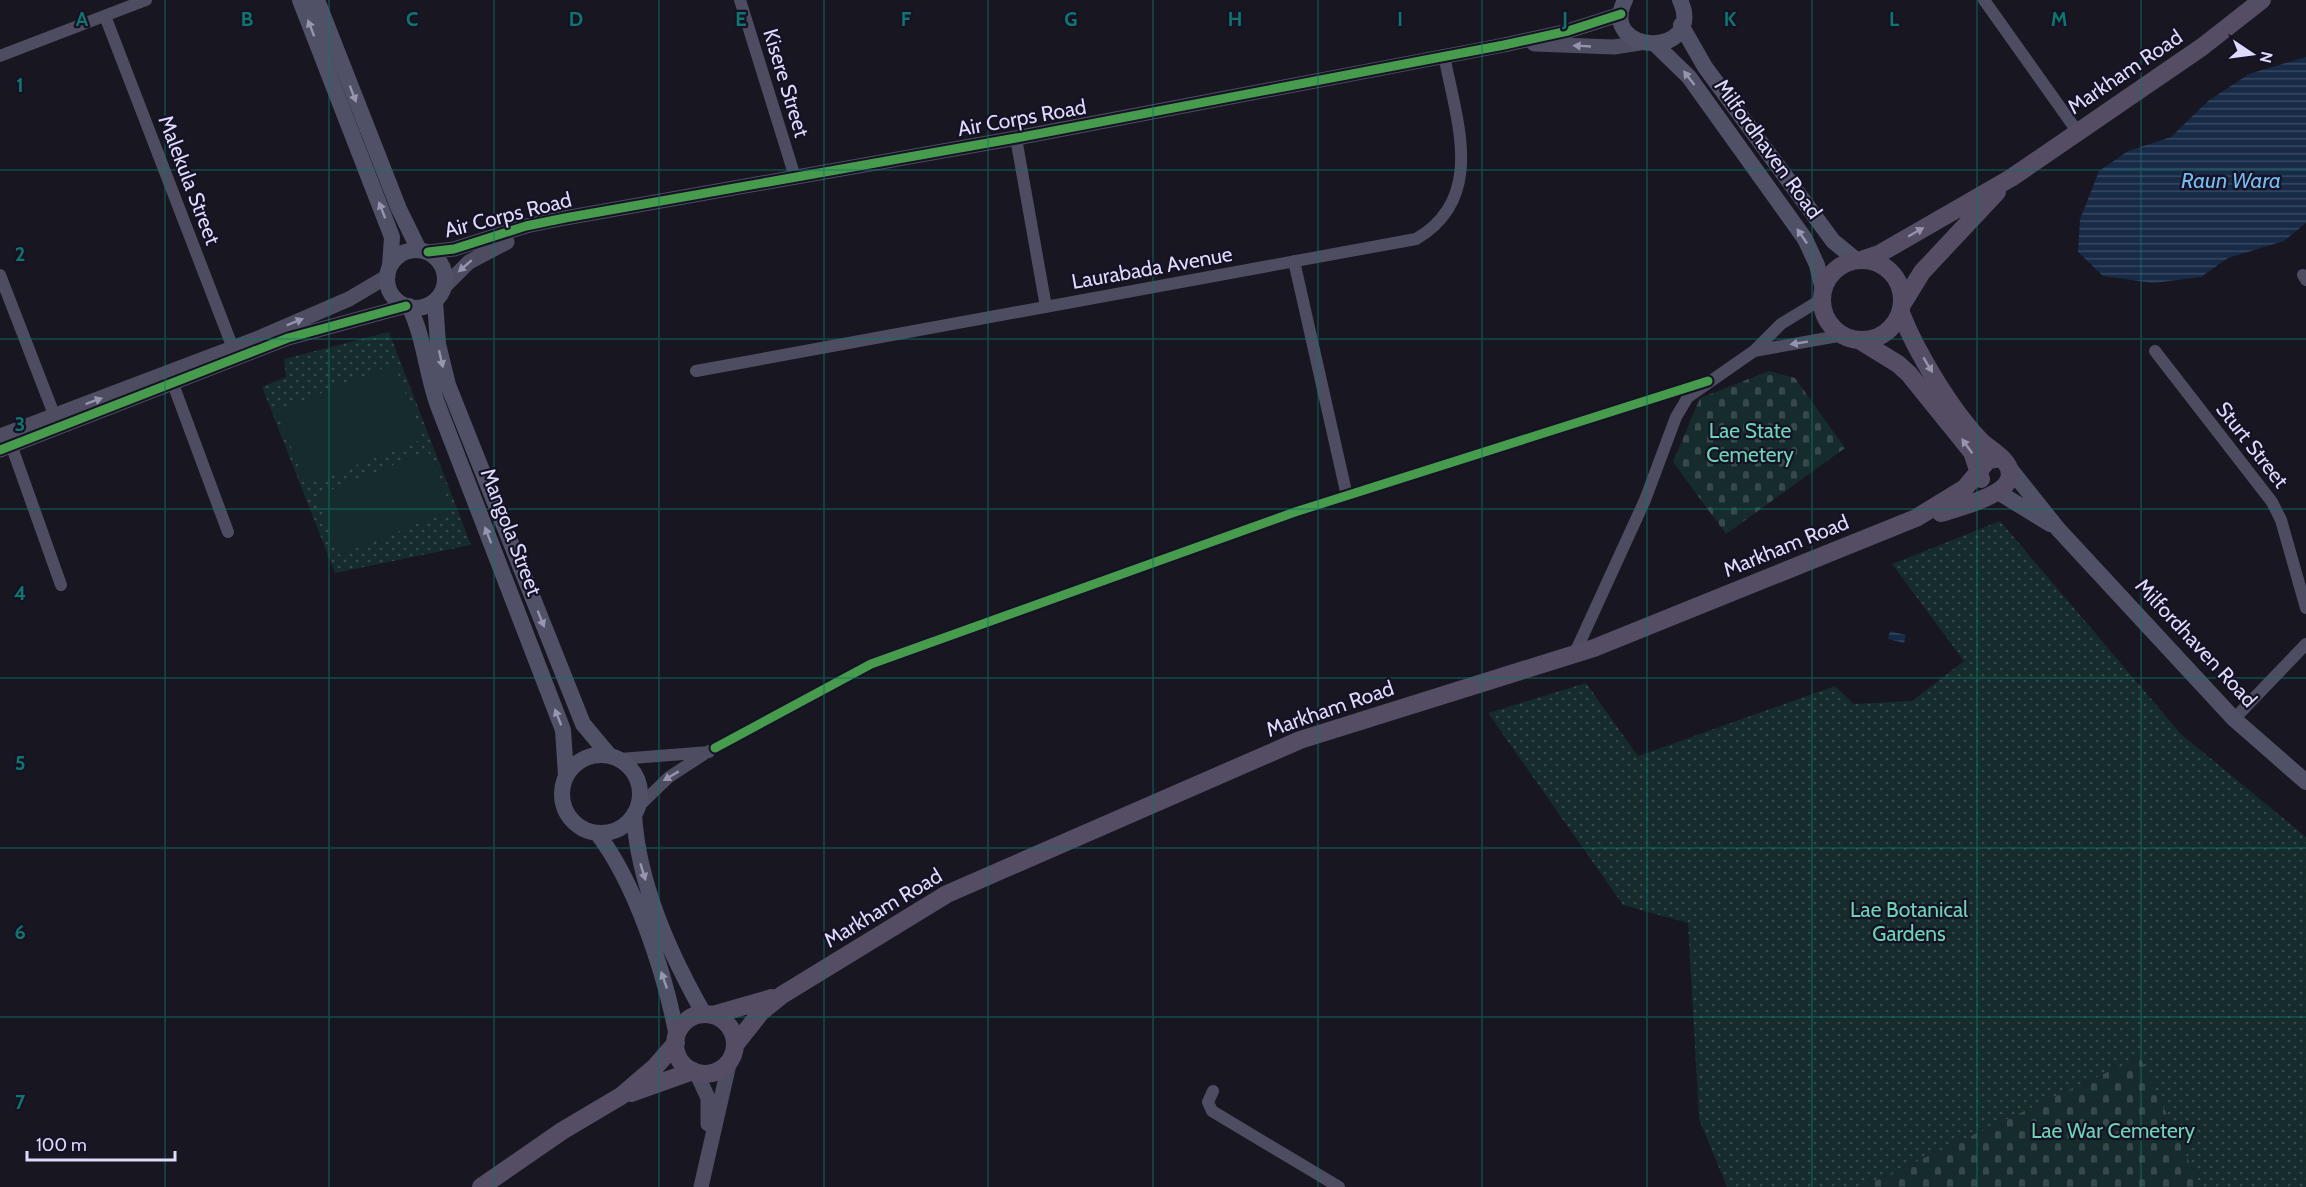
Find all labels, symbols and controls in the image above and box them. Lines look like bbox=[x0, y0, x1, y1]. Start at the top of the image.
text: A bbox=[76, 7, 89, 31]
text: B bbox=[241, 7, 253, 31]
text: C bbox=[406, 7, 418, 31]
text: D bbox=[569, 7, 583, 31]
text: E bbox=[735, 7, 747, 31]
text: F bbox=[901, 7, 912, 31]
text: G bbox=[1064, 7, 1078, 31]
text: H bbox=[1228, 7, 1242, 31]
text: I bbox=[1397, 7, 1403, 31]
text: J bbox=[1561, 7, 1568, 31]
text: K bbox=[1724, 7, 1737, 31]
text: L bbox=[1889, 7, 1899, 31]
text: M bbox=[2051, 7, 2067, 31]
one-way arrow bbox=[306, 19, 315, 37]
street label: Markham Road bbox=[2063, 24, 2187, 119]
north arrow bbox=[2222, 24, 2282, 84]
street label: Kisere Street bbox=[758, 26, 815, 140]
one-way arrow bbox=[1572, 42, 1591, 51]
text: N bbox=[2256, 50, 2277, 65]
one-way arrow bbox=[1683, 70, 1695, 85]
text: 1 bbox=[16, 73, 24, 97]
street label: Milfordhaven Road bbox=[1709, 74, 1827, 223]
one-way arrow bbox=[349, 85, 358, 103]
street label: Air Corps Road bbox=[956, 94, 1088, 141]
street label: Malekula Street bbox=[153, 112, 226, 248]
water label: Raun Wara bbox=[2181, 167, 2281, 194]
street label: Air Corps Road bbox=[442, 187, 574, 242]
one-way arrow bbox=[376, 201, 386, 219]
one-way arrow bbox=[1908, 227, 1925, 237]
one-way arrow bbox=[1796, 229, 1808, 245]
street label: Laurabada Avenue bbox=[1069, 241, 1235, 294]
text: 2 bbox=[15, 242, 25, 266]
one-way arrow bbox=[458, 259, 473, 272]
one-way arrow bbox=[287, 317, 305, 327]
one-way arrow bbox=[1789, 339, 1808, 348]
one-way arrow bbox=[437, 350, 446, 369]
one-way arrow bbox=[1922, 357, 1933, 373]
one-way arrow bbox=[85, 395, 103, 405]
street label: Sturt Street bbox=[2211, 397, 2294, 493]
text: 3 bbox=[15, 412, 25, 436]
park label: Lae State Cemetery bbox=[1706, 418, 1794, 467]
one-way arrow bbox=[1961, 439, 1973, 455]
street label: Mangola Street bbox=[476, 465, 547, 599]
street label: Markham Road bbox=[1719, 509, 1852, 582]
one-way arrow bbox=[483, 526, 493, 544]
street label: Milfordhaven Road bbox=[2130, 573, 2262, 712]
text: 4 bbox=[14, 581, 26, 605]
one-way arrow bbox=[537, 610, 546, 628]
street label: Markham Road bbox=[1263, 675, 1397, 742]
one-way arrow bbox=[553, 708, 563, 726]
text: 5 bbox=[15, 751, 25, 775]
one-way arrow bbox=[663, 771, 679, 782]
one-way arrow bbox=[639, 863, 648, 881]
street label: Markham Road bbox=[819, 863, 946, 953]
park label: Lae Botanical Gardens bbox=[1850, 897, 1968, 946]
text: 6 bbox=[14, 920, 26, 944]
one-way arrow bbox=[658, 971, 668, 989]
text: 7 bbox=[15, 1090, 26, 1114]
park label: Lae War Cemetery bbox=[2031, 1118, 2195, 1143]
scale bar bbox=[27, 1124, 176, 1162]
text: 100 m bbox=[36, 1134, 87, 1156]

